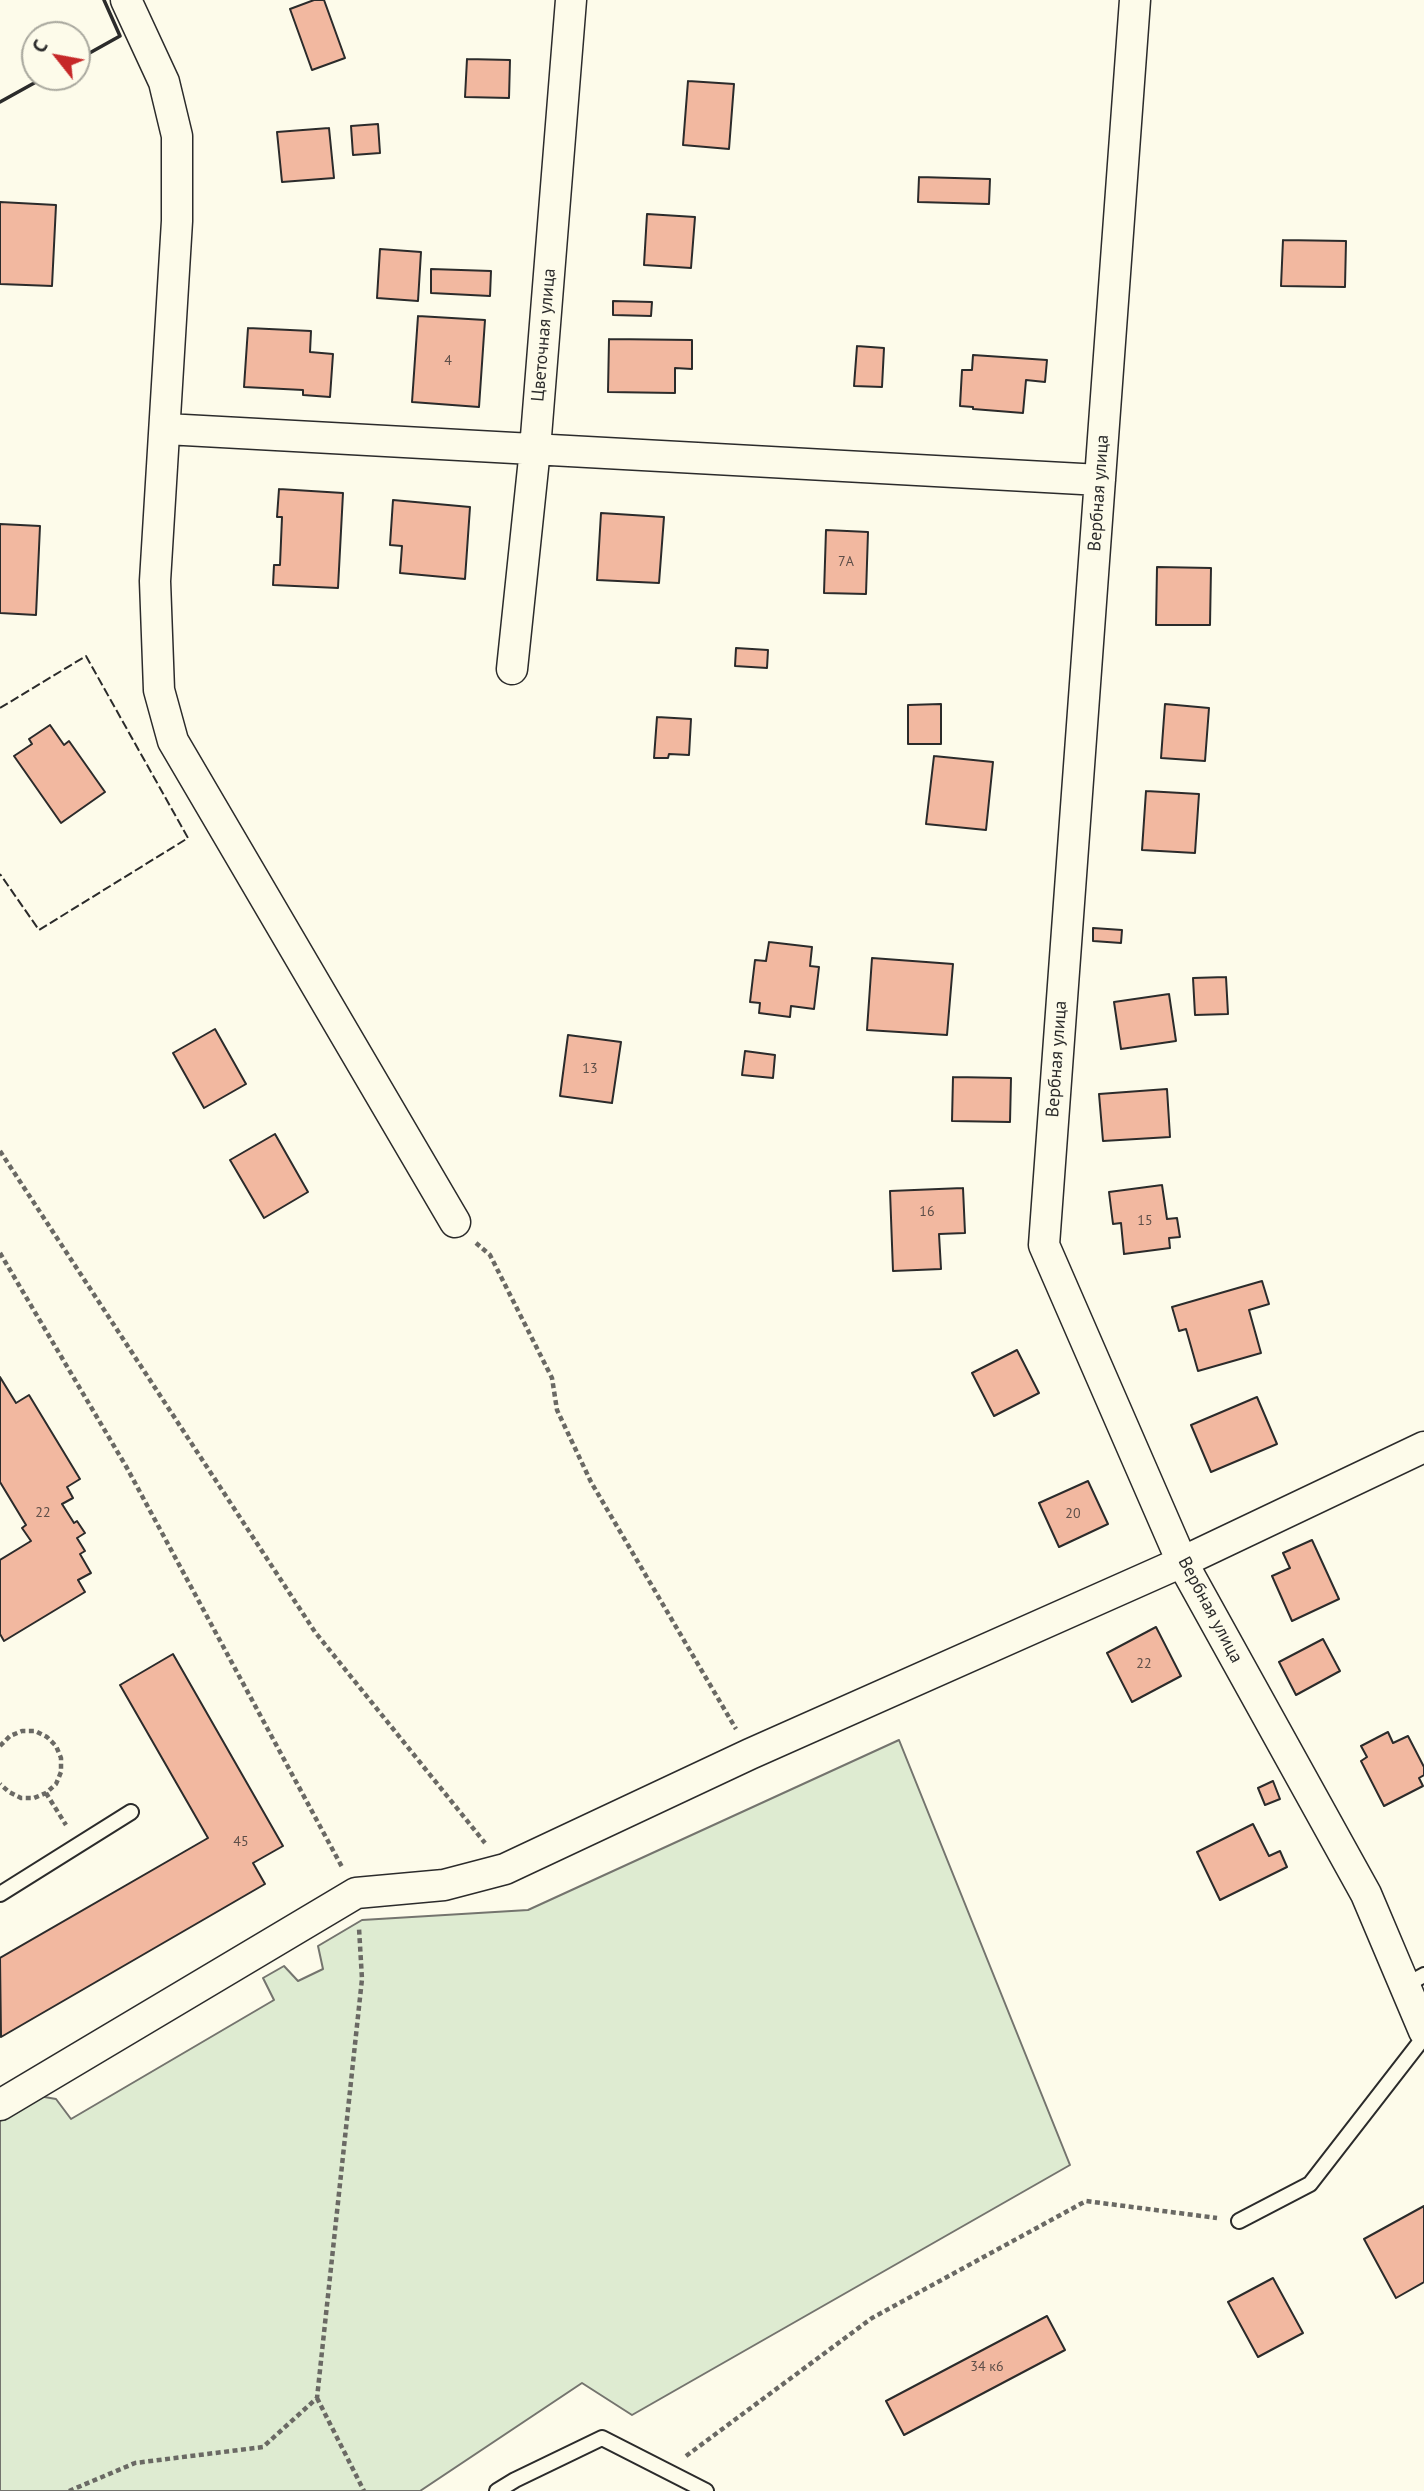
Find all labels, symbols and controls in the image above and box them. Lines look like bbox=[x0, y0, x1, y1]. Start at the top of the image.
north arrow bbox=[21, 21, 91, 91]
text: С bbox=[27, 35, 53, 57]
street label: Цветочная улица bbox=[527, 267, 561, 403]
house number: 4 bbox=[444, 353, 452, 369]
street label: Вербная улица bbox=[1084, 434, 1114, 552]
house number: 7А bbox=[838, 554, 854, 570]
street label: Вербная улица bbox=[1042, 1000, 1072, 1118]
house number: 13 bbox=[582, 1061, 598, 1077]
house number: 16 bbox=[919, 1204, 935, 1220]
house number: 15 bbox=[1137, 1213, 1153, 1229]
house number: 22 bbox=[35, 1505, 51, 1521]
house number: 20 bbox=[1065, 1506, 1081, 1522]
street label: Вербная улица bbox=[1173, 1553, 1247, 1667]
house number: 22 bbox=[1136, 1656, 1152, 1672]
house number: 45 bbox=[233, 1834, 249, 1850]
house number: 34 к6 bbox=[970, 2359, 1004, 2375]

